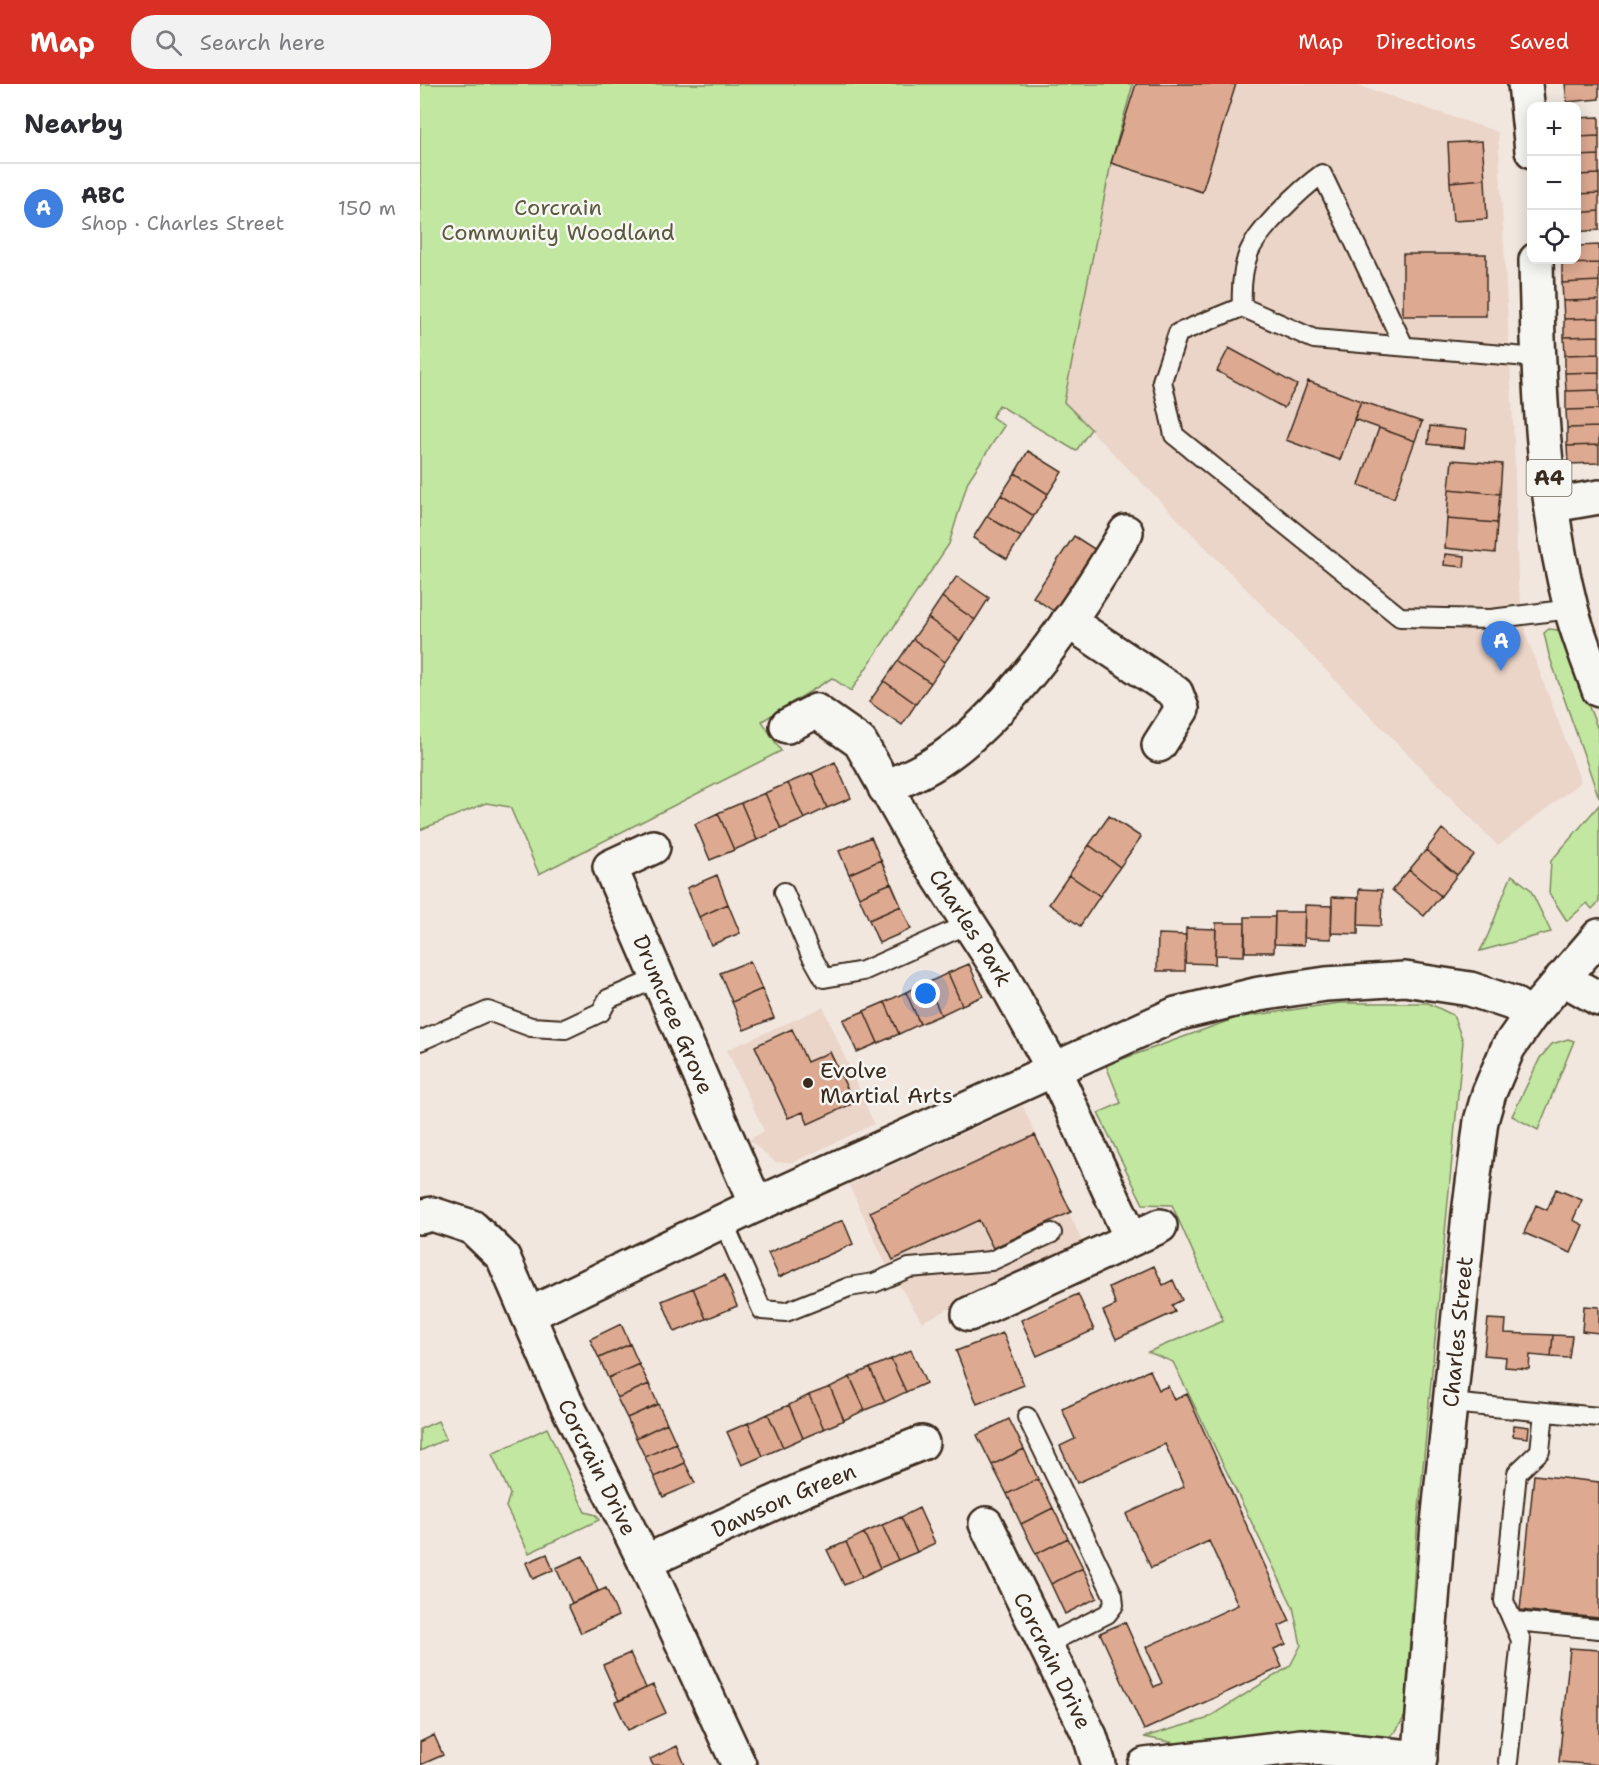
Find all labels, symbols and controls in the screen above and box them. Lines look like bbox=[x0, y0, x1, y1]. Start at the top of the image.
search box bbox=[131, 15, 551, 69]
text: Map bbox=[30, 23, 95, 61]
icon: search bbox=[152, 26, 185, 59]
text: Search here bbox=[200, 28, 325, 57]
text: Map bbox=[1298, 28, 1343, 56]
text: Directions bbox=[1376, 28, 1476, 56]
text: Saved bbox=[1509, 28, 1569, 56]
map controls bbox=[1527, 102, 1581, 264]
button: + bbox=[1527, 102, 1581, 156]
text: Nearby bbox=[24, 106, 123, 141]
button: − bbox=[1527, 156, 1581, 210]
text: ABC bbox=[81, 181, 125, 210]
park label: Corcrain Community Woodland bbox=[441, 193, 675, 247]
text: A bbox=[36, 195, 51, 221]
text: 150 m bbox=[338, 195, 396, 221]
text: Shop · Charles Street bbox=[81, 210, 285, 236]
button: locate bbox=[1527, 210, 1581, 264]
road number: A4 bbox=[1526, 460, 1572, 496]
pin: A bbox=[1482, 622, 1520, 671]
street label: Charles Park bbox=[922, 864, 1019, 992]
street label: Drumcree Grove bbox=[626, 931, 720, 1099]
your location bbox=[911, 979, 940, 1008]
place label: Evolve Martial Arts bbox=[820, 1056, 953, 1110]
marker: Evolve Martial Arts bbox=[801, 1076, 815, 1090]
street label: Charles Street bbox=[1436, 1255, 1480, 1409]
street label: Corcrain Drive bbox=[551, 1394, 644, 1540]
street label: Dawson Green bbox=[707, 1456, 860, 1545]
street label: Corcrain Drive bbox=[1007, 1587, 1098, 1734]

